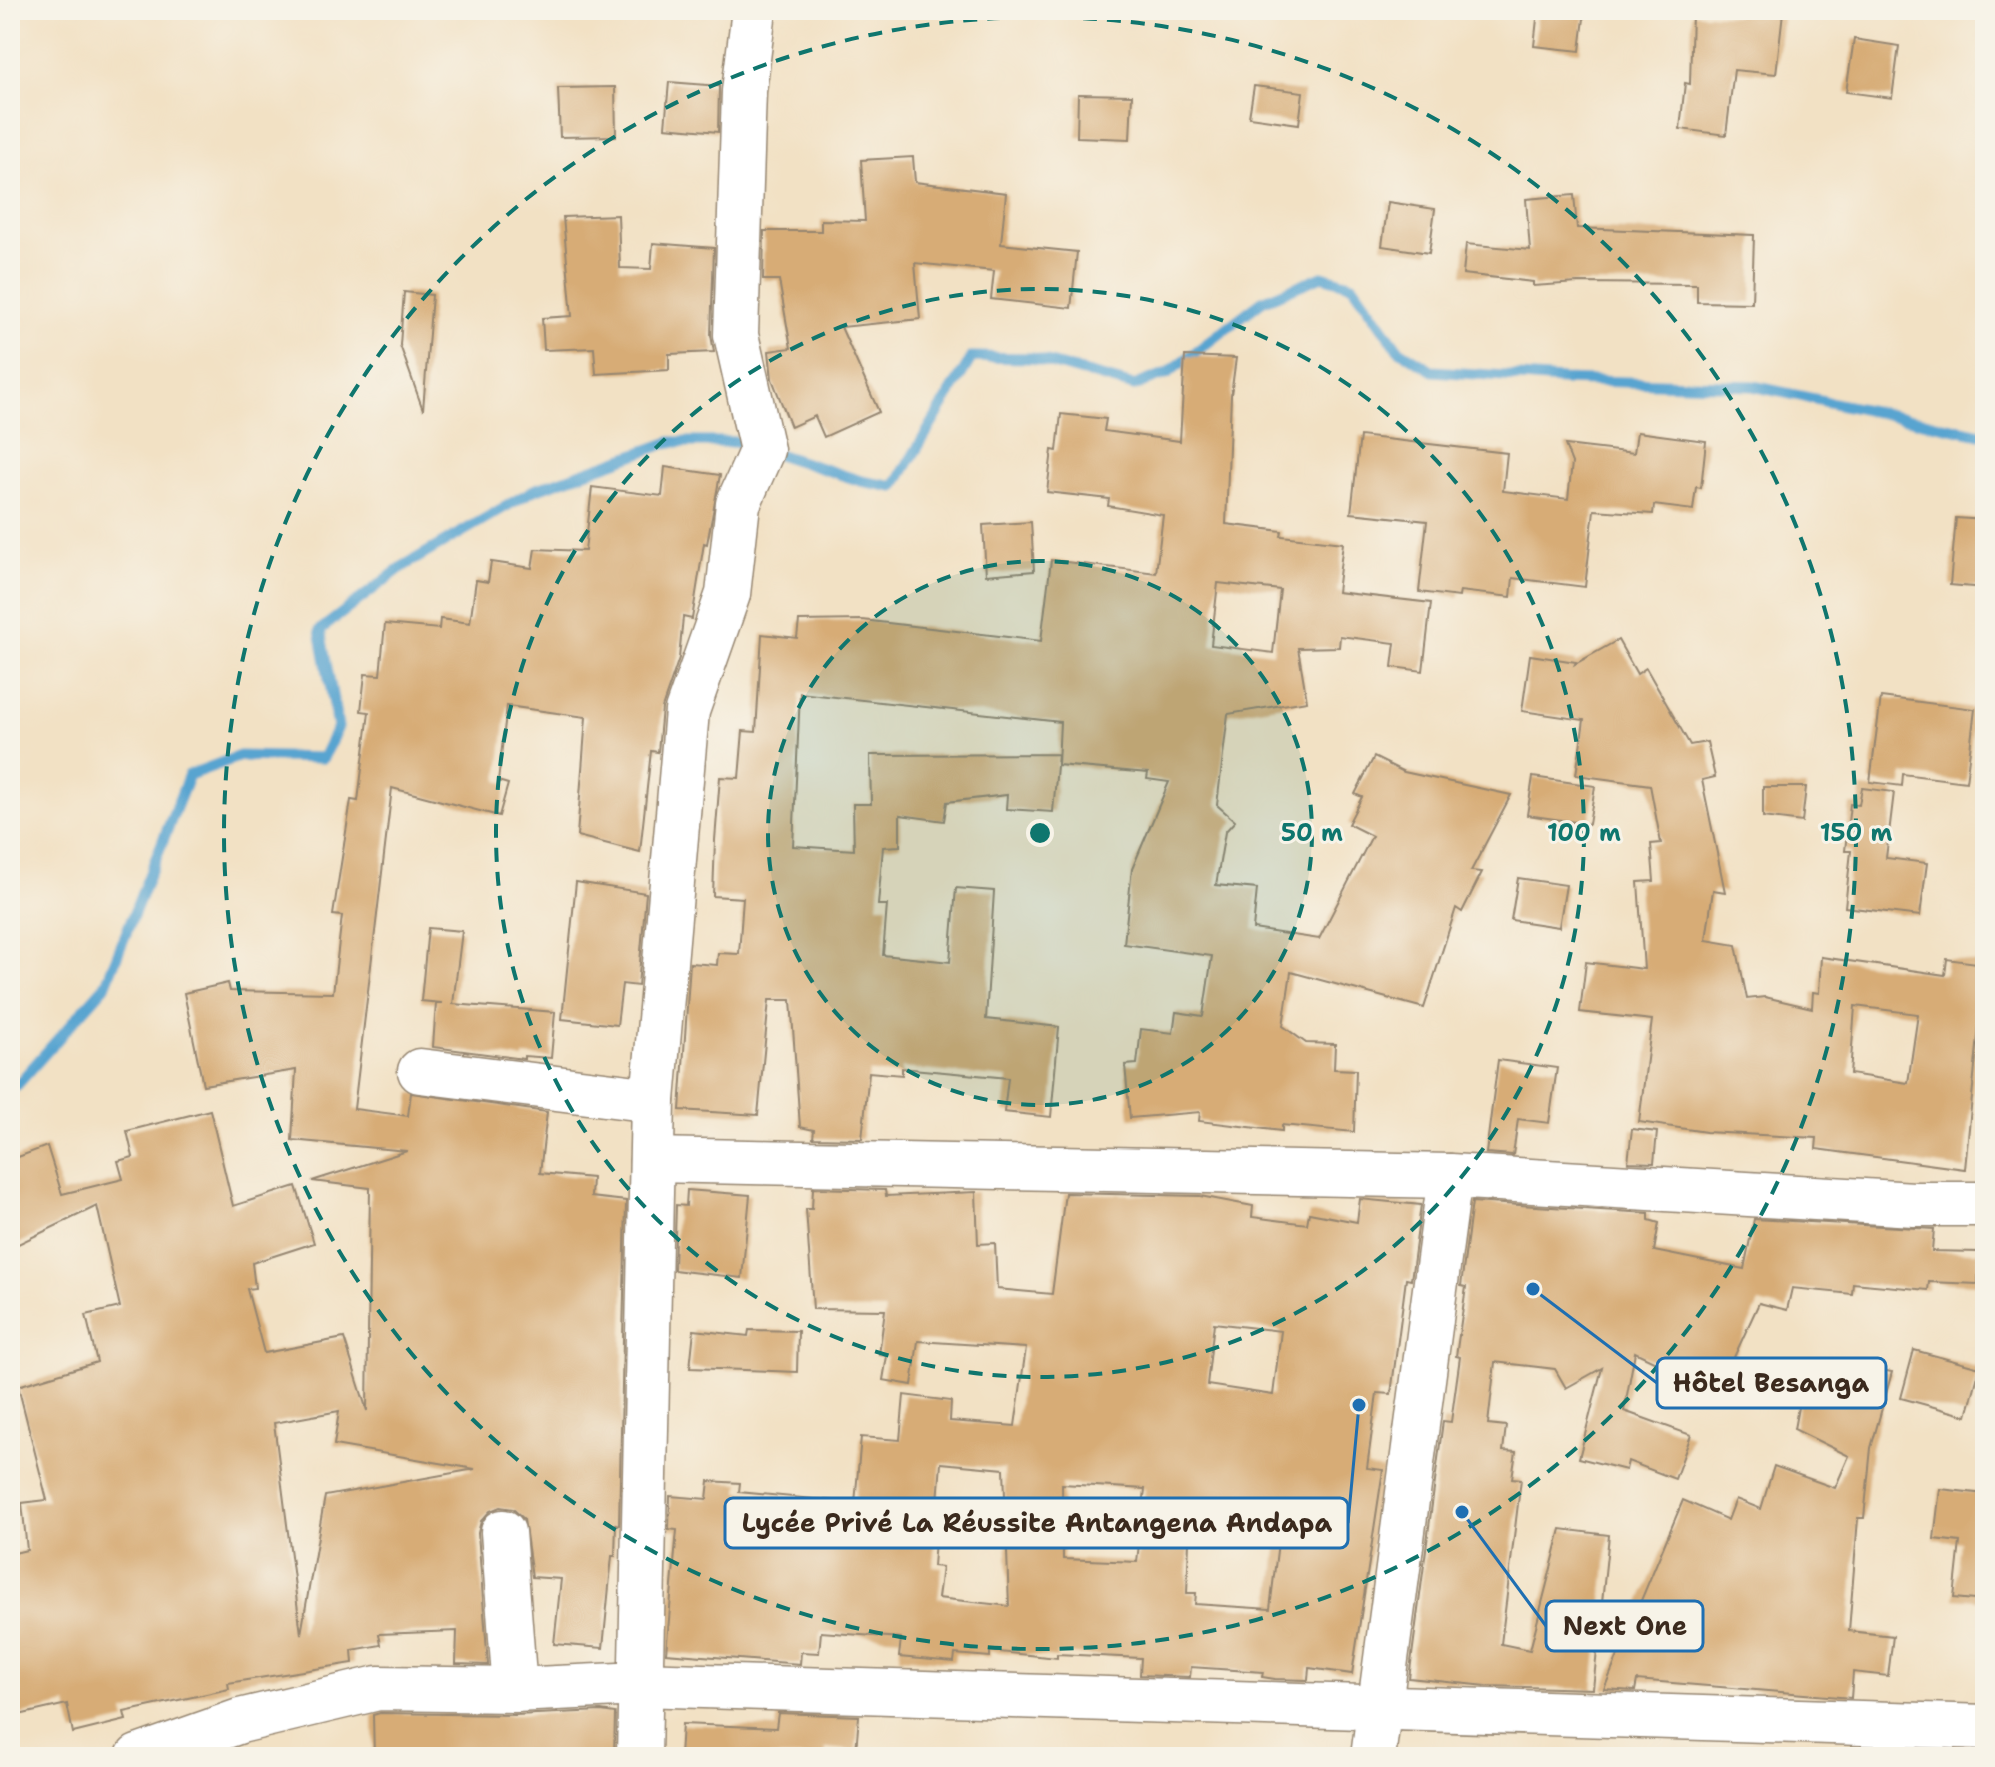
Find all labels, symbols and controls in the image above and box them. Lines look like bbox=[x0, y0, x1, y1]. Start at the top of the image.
text: 50 m bbox=[1281, 817, 1343, 849]
text: 100 m bbox=[1547, 817, 1621, 849]
text: 150 m bbox=[1820, 817, 1892, 849]
centre of rings bbox=[1026, 819, 1054, 847]
callout: Hôtel Besanga bbox=[1657, 1358, 1886, 1408]
text: Hôtel Besanga bbox=[1673, 1365, 1869, 1400]
callout: Lycée Privé La Réussite Antangena Andapa bbox=[725, 1498, 1348, 1548]
text: Lycée Privé La Réussite Antangena Andapa bbox=[742, 1505, 1333, 1540]
callout: Next One bbox=[1546, 1601, 1703, 1651]
text: Next One bbox=[1563, 1608, 1687, 1643]

